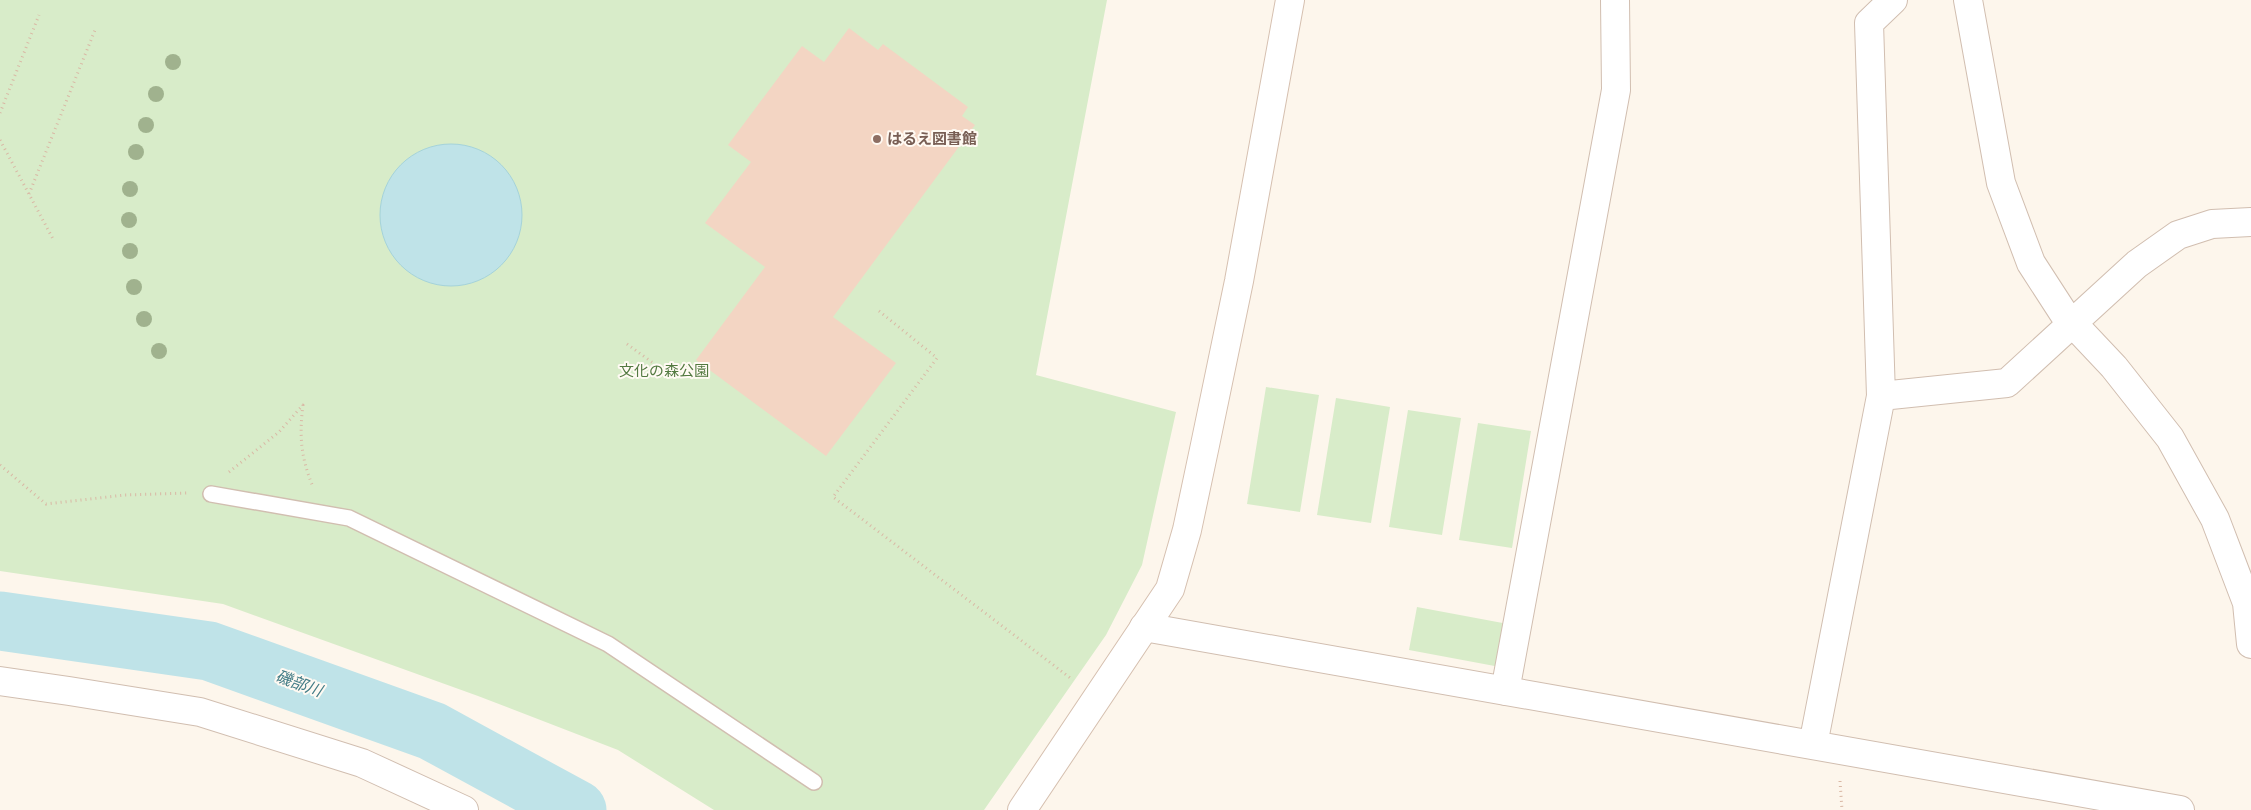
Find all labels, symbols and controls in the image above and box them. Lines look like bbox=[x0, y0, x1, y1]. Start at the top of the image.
place label: はるえ図書館 bbox=[887, 129, 977, 150]
marker: はるえ図書館 bbox=[871, 133, 883, 145]
park label: 文化の森公園 bbox=[619, 361, 709, 382]
water label: 磯部川 bbox=[272, 665, 327, 703]

